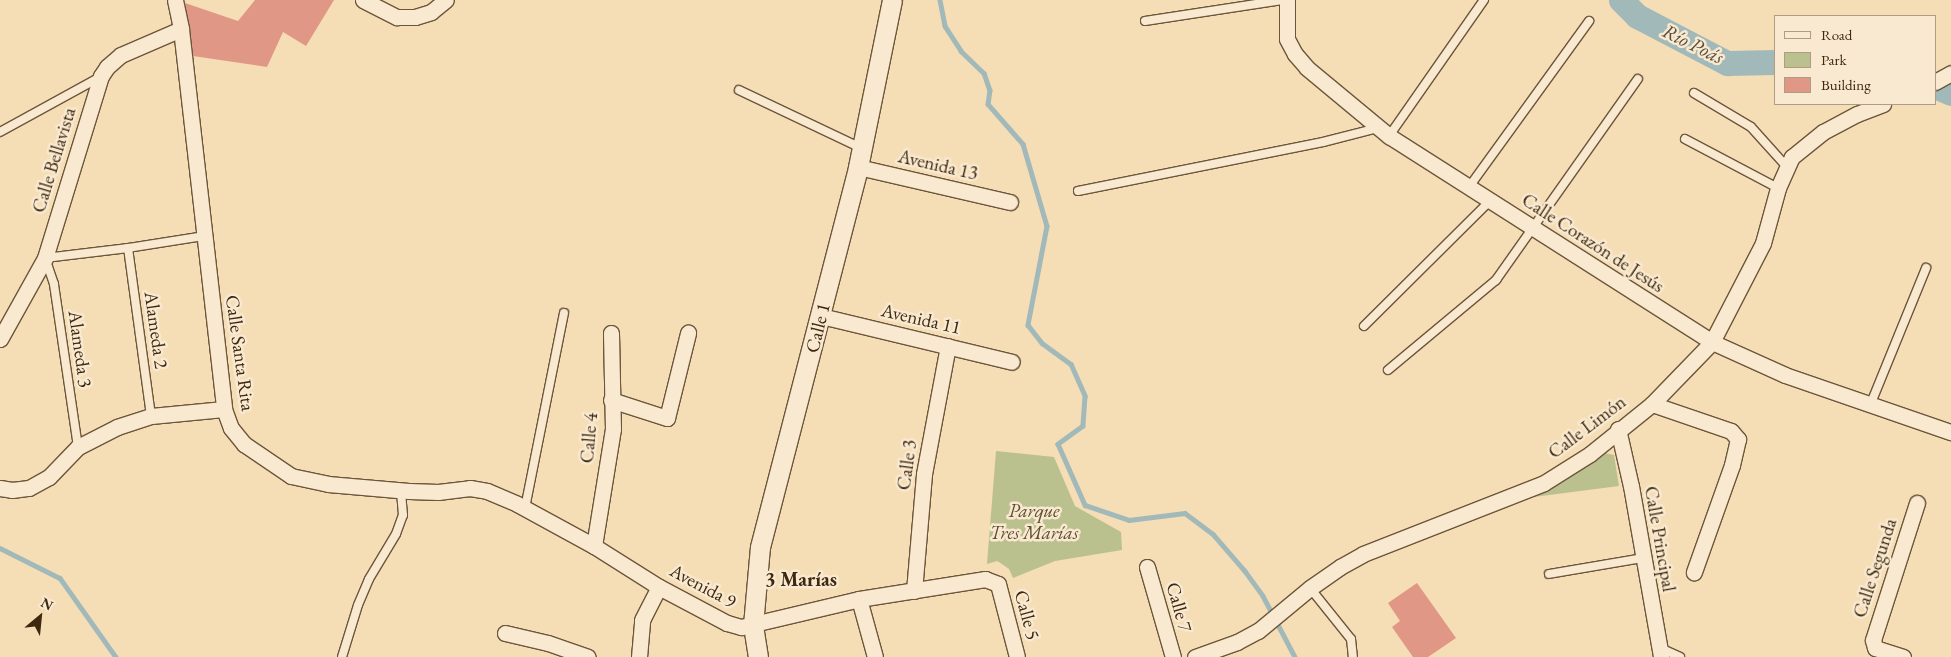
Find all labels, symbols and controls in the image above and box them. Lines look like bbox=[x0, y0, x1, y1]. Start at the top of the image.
legend bbox=[1774, 15, 1936, 105]
water label: Río Poás bbox=[1658, 19, 1728, 69]
text: Road bbox=[1821, 25, 1852, 44]
text: Park bbox=[1821, 50, 1847, 69]
text: Building bbox=[1821, 75, 1871, 94]
street label: Calle Bellavista bbox=[27, 105, 81, 215]
street label: Avenida 13 bbox=[896, 145, 980, 185]
street label: Calle Corazón de Jesús bbox=[1518, 188, 1668, 298]
street label: Alameda 2 bbox=[139, 290, 173, 370]
street label: Calle Santa Rita bbox=[221, 294, 259, 412]
street label: Avenida 11 bbox=[879, 299, 963, 339]
street label: Calle 1 bbox=[801, 301, 835, 355]
street label: Alameda 3 bbox=[63, 309, 97, 389]
street label: Calle Limón bbox=[1544, 390, 1630, 464]
street label: Calle 4 bbox=[575, 412, 603, 464]
street label: Calle 3 bbox=[892, 438, 922, 492]
street label: Calle Principal bbox=[1639, 484, 1681, 594]
park label: Parque Tres Marías bbox=[990, 500, 1078, 544]
street label: Calle Segunda bbox=[1848, 515, 1902, 621]
street label: Avenida 9 bbox=[666, 559, 740, 613]
district label: 3 Marías bbox=[765, 567, 837, 591]
street label: Calle 7 bbox=[1161, 580, 1197, 634]
street label: Calle 5 bbox=[1009, 588, 1045, 642]
north arrow bbox=[15, 592, 65, 642]
text: N bbox=[38, 593, 56, 614]

